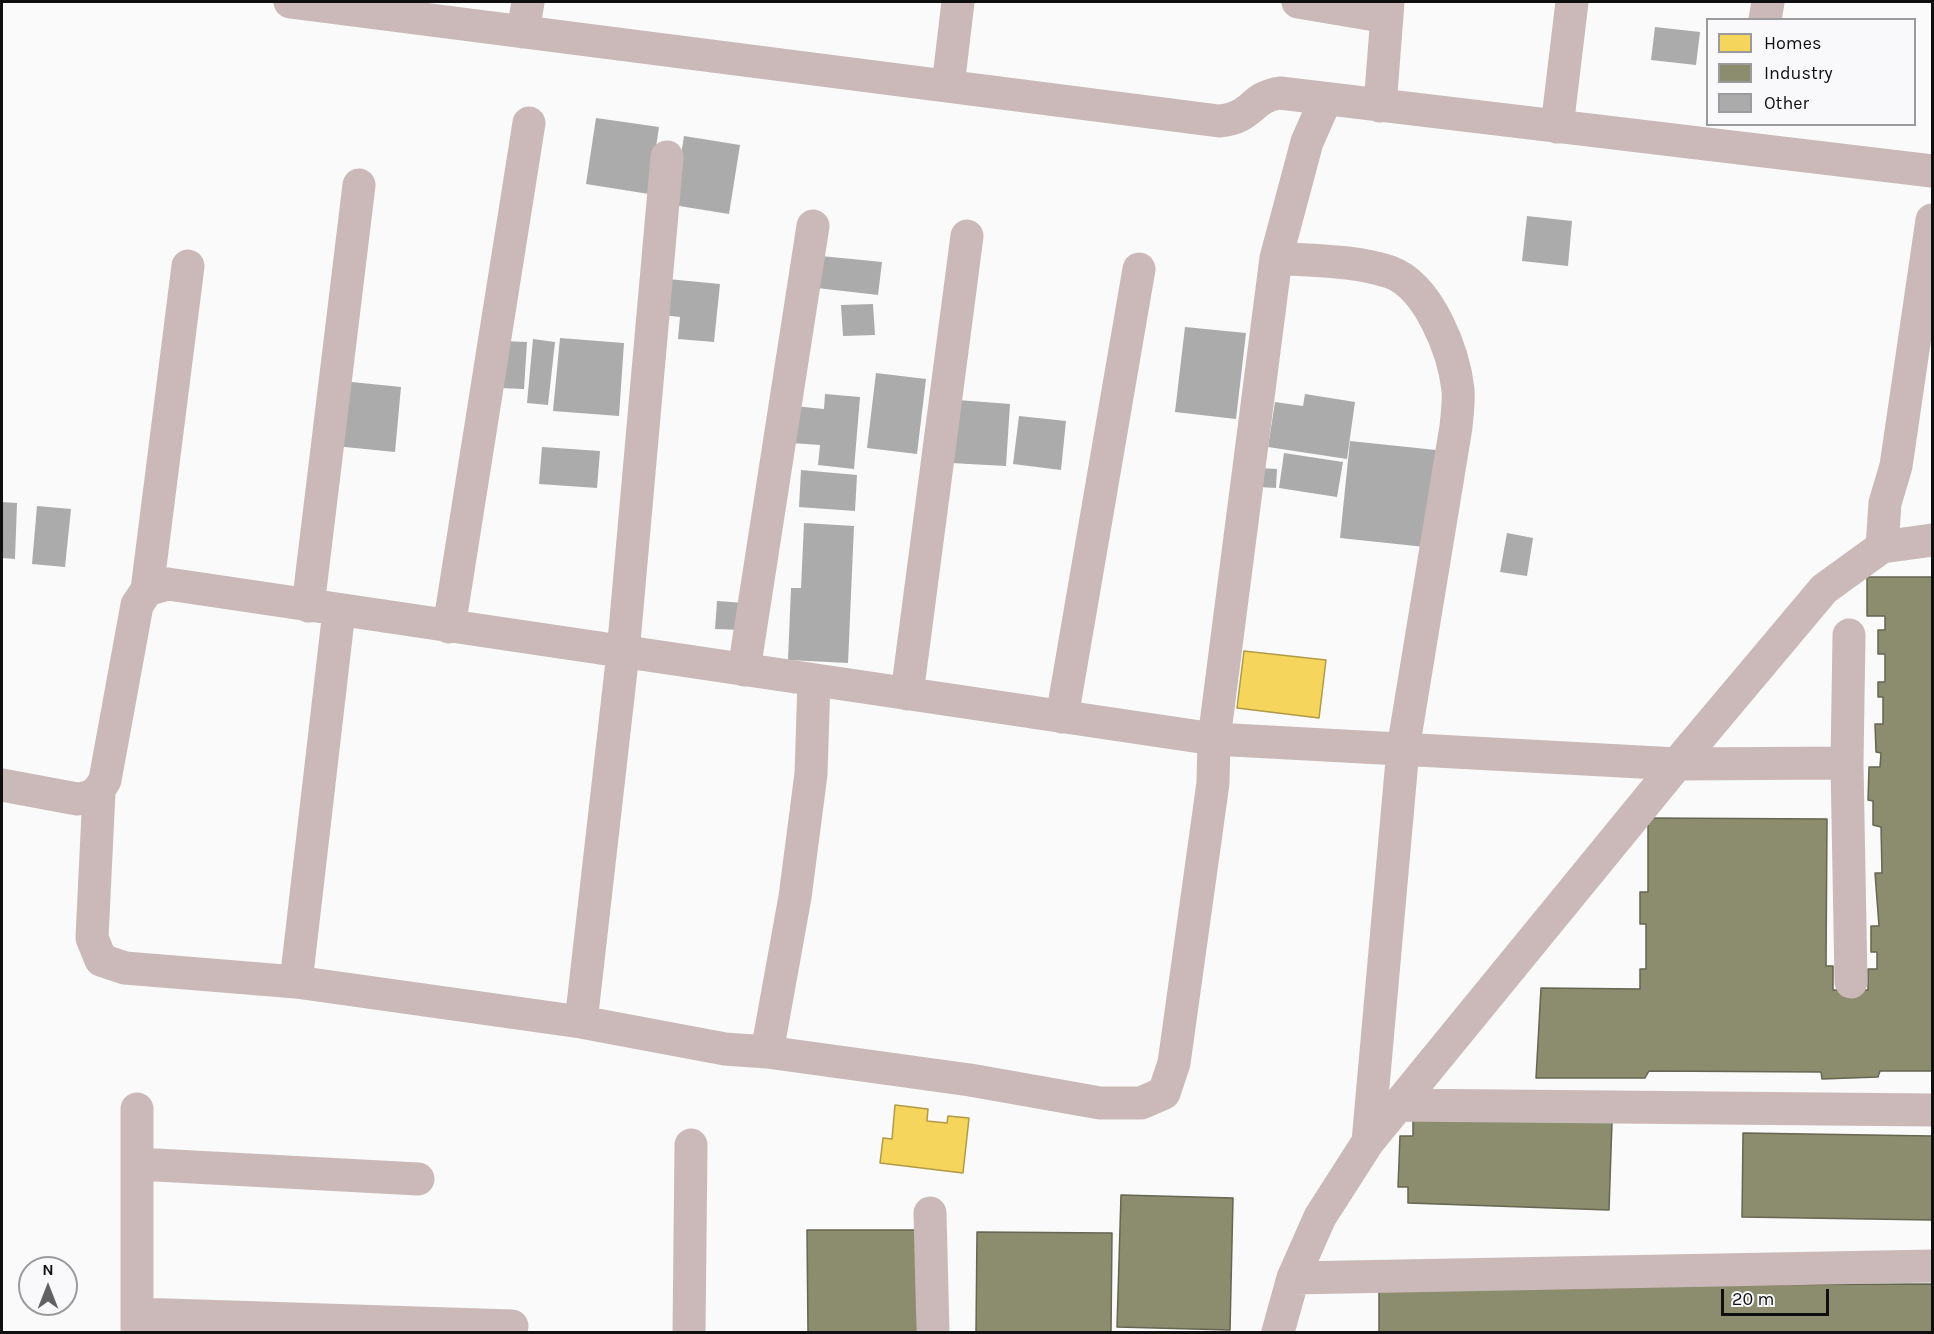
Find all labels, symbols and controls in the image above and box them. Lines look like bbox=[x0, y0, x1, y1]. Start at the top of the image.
legend bbox=[1706, 18, 1916, 126]
text: Homes bbox=[1764, 32, 1821, 54]
text: Industry bbox=[1764, 62, 1833, 84]
text: Other bbox=[1764, 92, 1809, 114]
north arrow bbox=[18, 1256, 78, 1316]
text: N bbox=[42, 1260, 54, 1279]
scale bar bbox=[1724, 1277, 1832, 1315]
text: 20 m bbox=[1732, 1288, 1774, 1310]

